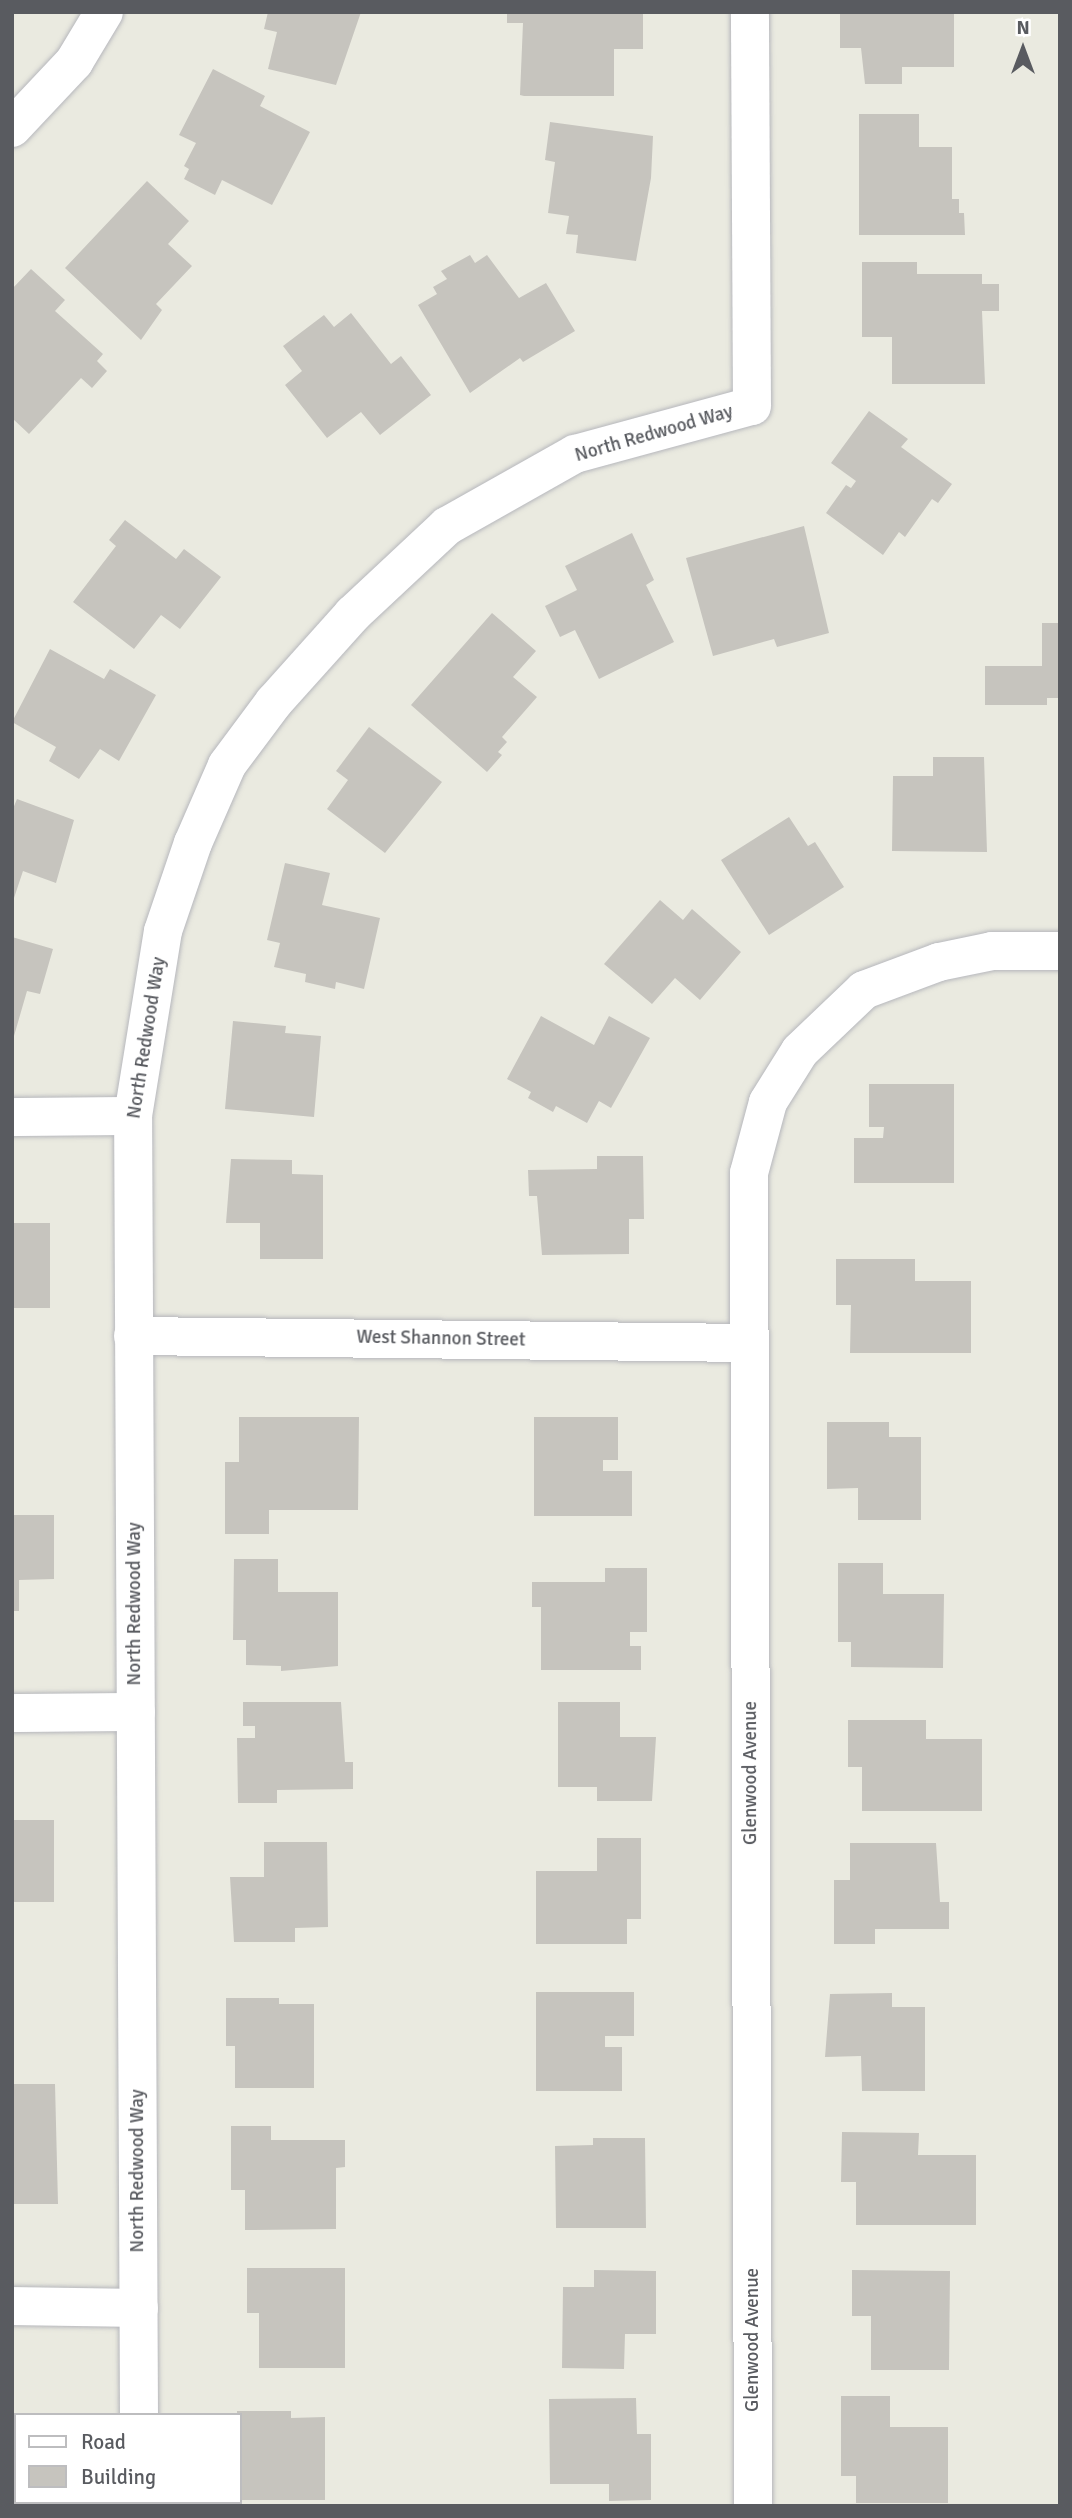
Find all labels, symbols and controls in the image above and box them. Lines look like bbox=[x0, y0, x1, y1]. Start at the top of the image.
north arrow bbox=[988, 14, 1058, 84]
text: N bbox=[1016, 16, 1030, 40]
street label: North Redwood Way bbox=[572, 401, 736, 467]
street label: North Redwood Way bbox=[123, 956, 171, 1120]
street label: West Shannon Street bbox=[356, 1326, 526, 1352]
street label: North Redwood Way bbox=[124, 1522, 146, 1686]
street label: Glenwood Avenue bbox=[740, 1701, 762, 1845]
street label: North Redwood Way bbox=[127, 2089, 149, 2253]
street label: Glenwood Avenue bbox=[742, 2268, 764, 2412]
legend bbox=[14, 2413, 242, 2504]
text: Road bbox=[81, 2429, 126, 2455]
text: Building bbox=[81, 2464, 156, 2490]

